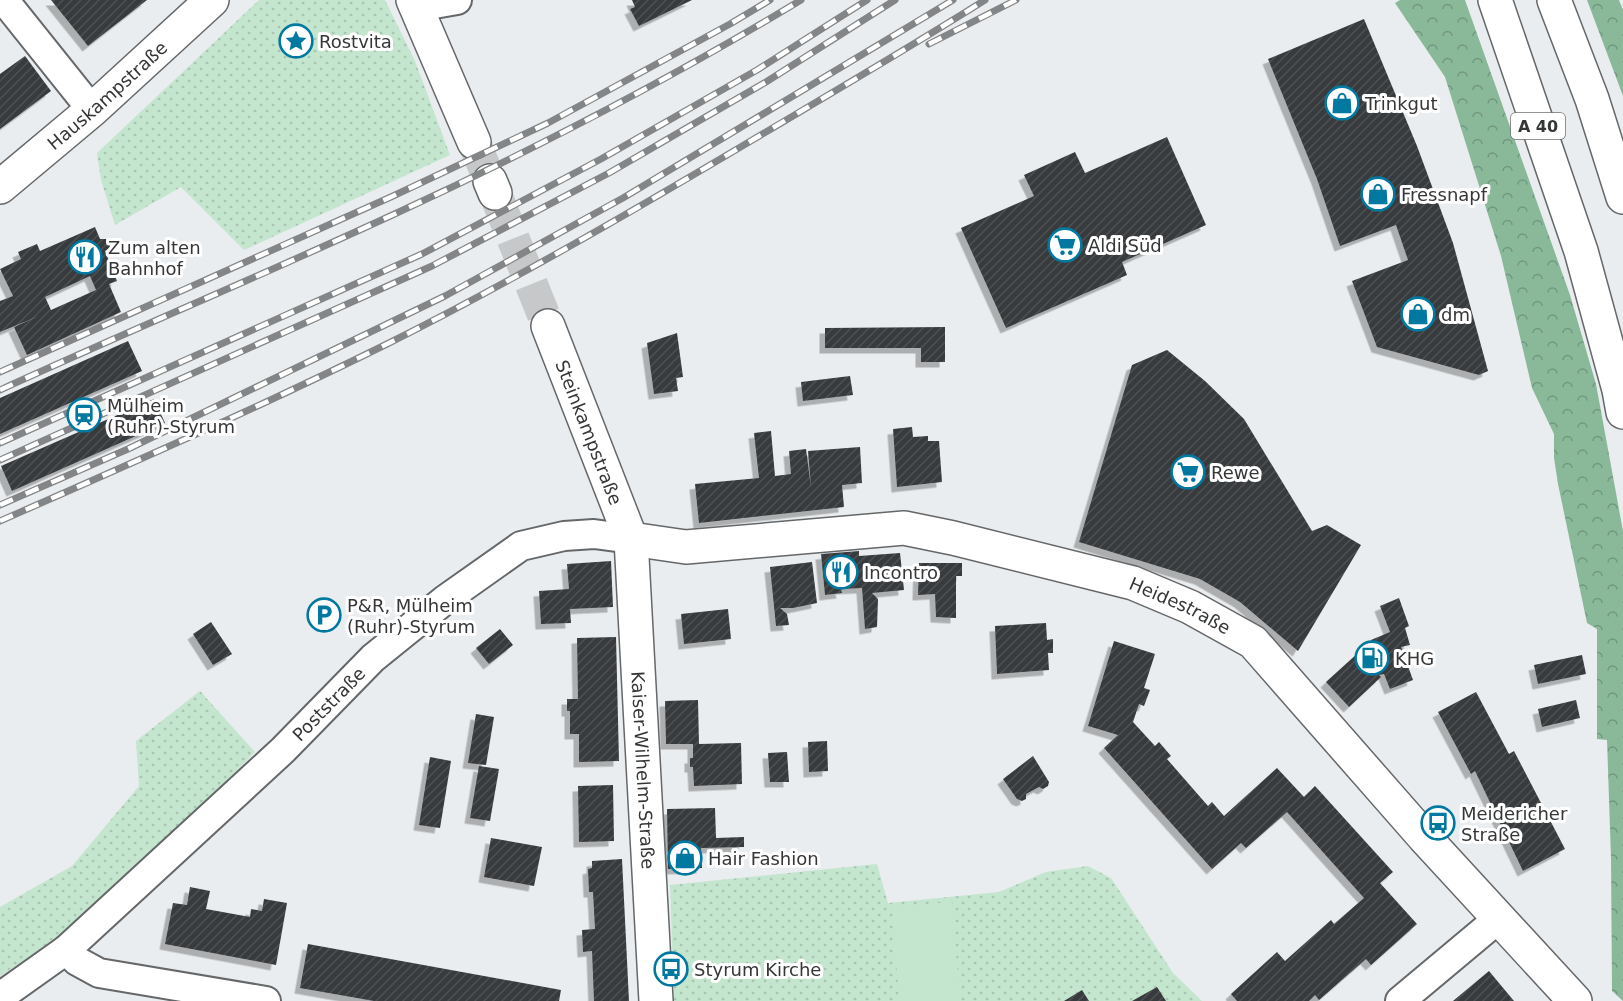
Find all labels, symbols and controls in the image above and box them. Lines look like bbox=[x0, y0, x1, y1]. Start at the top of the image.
place icon: Rostvita bbox=[278, 23, 314, 59]
place label: Rostvita bbox=[319, 31, 392, 52]
street label: Hauskampstraße bbox=[43, 36, 171, 154]
shop icon: Trinkgut bbox=[1324, 85, 1360, 121]
place label: Trinkgut bbox=[1364, 93, 1437, 114]
road number: A 40 bbox=[1511, 113, 1565, 139]
shop icon: Fressnapf bbox=[1360, 176, 1396, 212]
place label: Fressnapf bbox=[1401, 184, 1488, 205]
supermarket icon: Aldi Süd bbox=[1047, 227, 1083, 263]
place label: Aldi Süd bbox=[1088, 235, 1162, 256]
place label: Zum alten Bahnhof bbox=[108, 237, 201, 279]
restaurant icon: Zum alten Bahnhof bbox=[67, 239, 103, 275]
shop icon: dm bbox=[1400, 296, 1436, 332]
place label: dm bbox=[1441, 304, 1470, 325]
street label: Steinkampstraße bbox=[552, 357, 627, 508]
place label: Mülheim (Ruhr)-Styrum bbox=[107, 395, 235, 437]
station icon: Mülheim (Ruhr)-Styrum bbox=[66, 397, 102, 433]
supermarket icon: Rewe bbox=[1170, 454, 1206, 490]
place label: Rewe bbox=[1211, 462, 1260, 483]
restaurant icon: Incontro bbox=[823, 554, 859, 590]
place label: Incontro bbox=[864, 562, 938, 583]
street label: Heidestraße bbox=[1126, 572, 1234, 638]
place label: P&R, Mülheim (Ruhr)-Styrum bbox=[347, 595, 475, 637]
parking icon: P&R, Mülheim (Ruhr)-Styrum bbox=[306, 597, 342, 633]
fuel station icon: KHG bbox=[1354, 640, 1390, 676]
place label: KHG bbox=[1395, 648, 1434, 669]
street label: Poststraße bbox=[288, 662, 369, 745]
street label: Kaiser-Wilhelm-Straße bbox=[628, 670, 659, 870]
place label: Meidericher Straße bbox=[1461, 803, 1568, 845]
bus stop icon: Meidericher Straße bbox=[1420, 805, 1456, 841]
shop icon: Hair Fashion bbox=[667, 840, 703, 876]
place label: Hair Fashion bbox=[708, 848, 819, 869]
bus stop icon: Styrum Kirche bbox=[653, 951, 689, 987]
place label: Styrum Kirche bbox=[694, 959, 821, 980]

